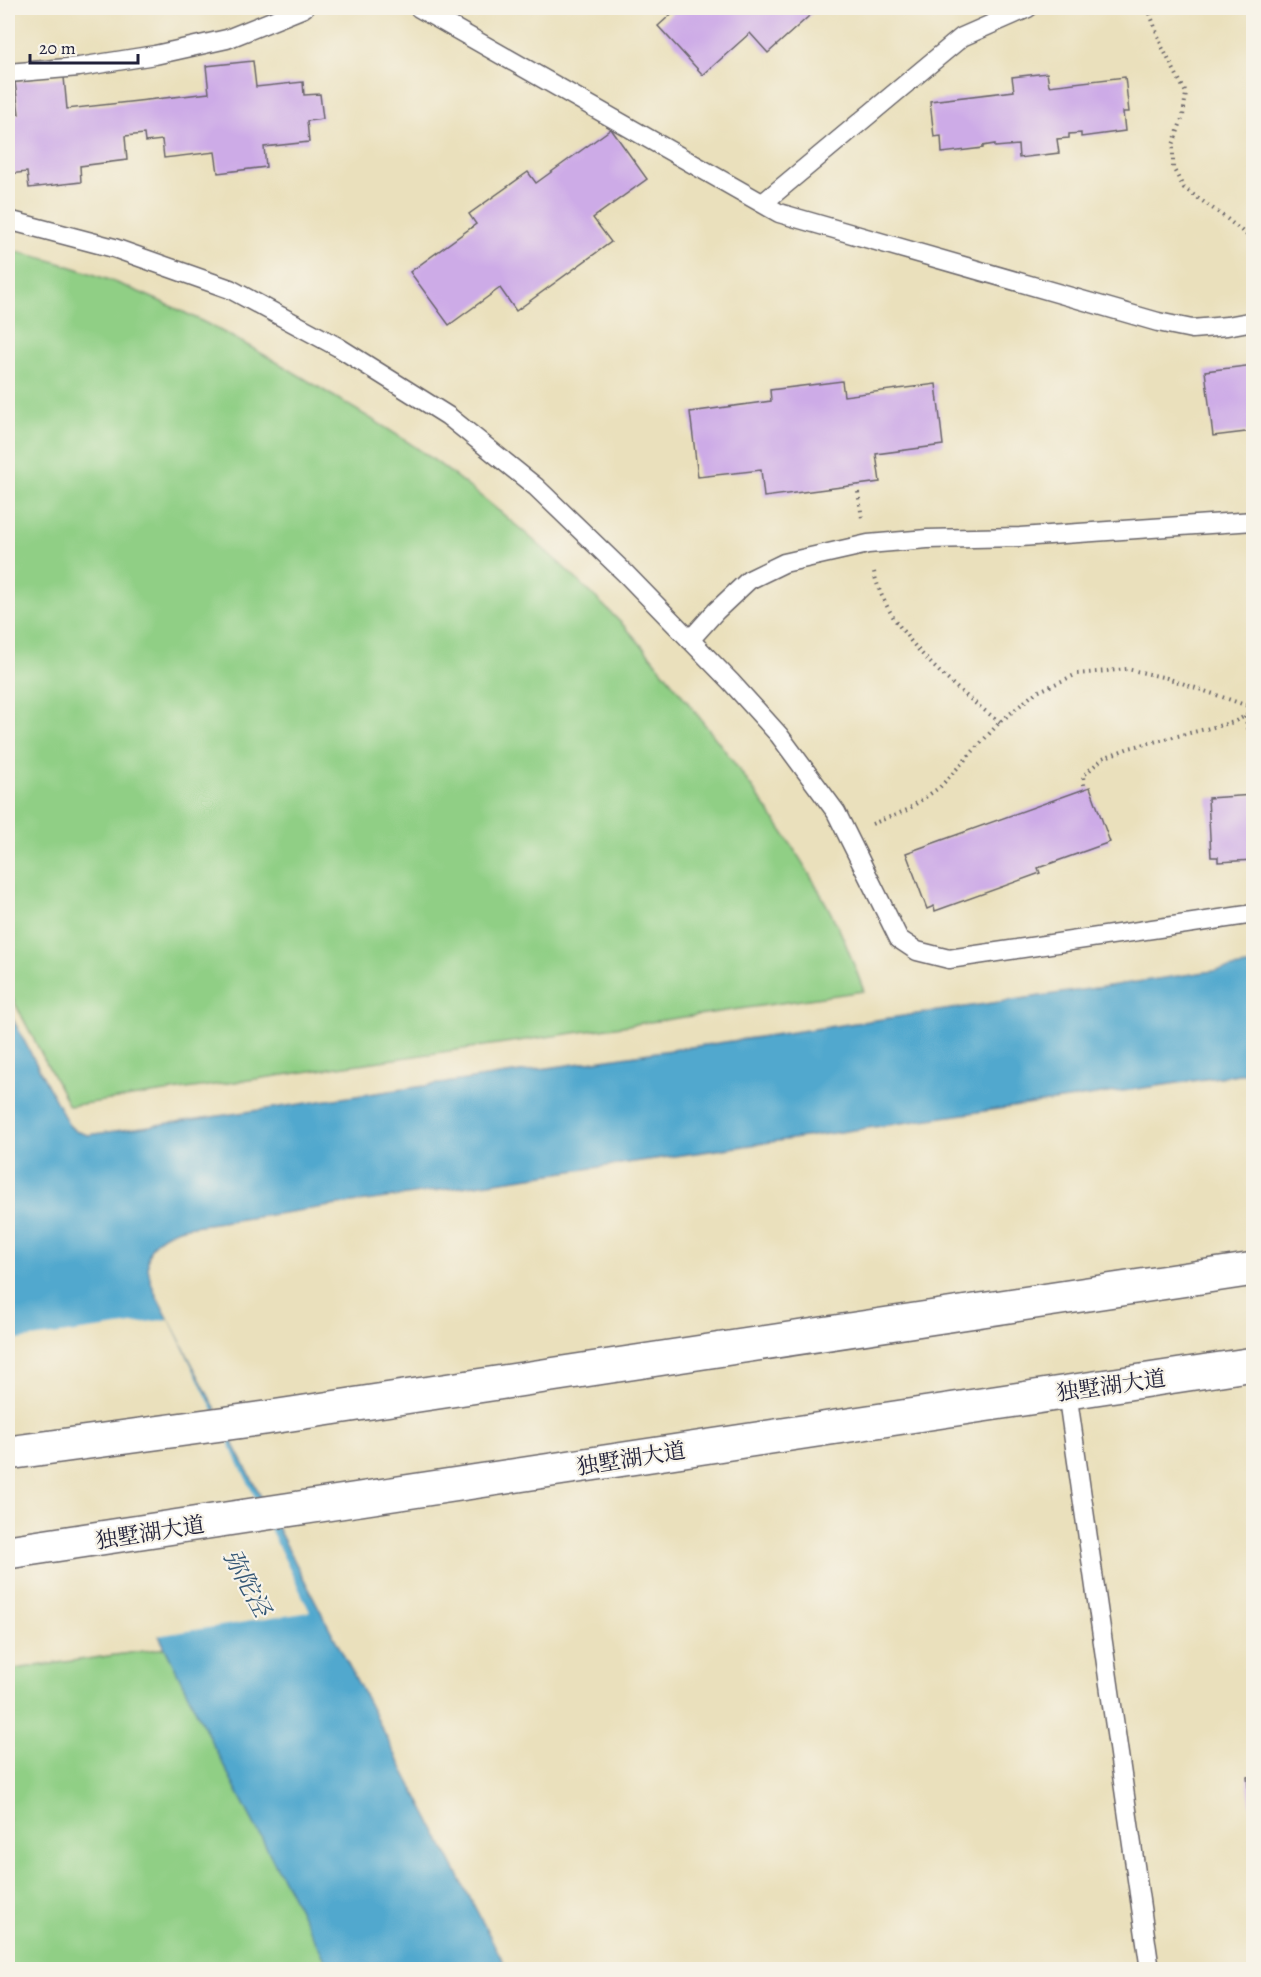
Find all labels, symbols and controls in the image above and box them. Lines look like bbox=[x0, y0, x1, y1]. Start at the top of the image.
scale bar bbox=[30, 27, 138, 65]
text: 20 m bbox=[39, 36, 76, 60]
street label: 独墅湖大道 bbox=[1055, 1363, 1168, 1408]
street label: 独墅湖大道 bbox=[574, 1436, 688, 1482]
street label: 独墅湖大道 bbox=[93, 1510, 207, 1556]
water label: 弥陀泾 bbox=[216, 1544, 279, 1624]

